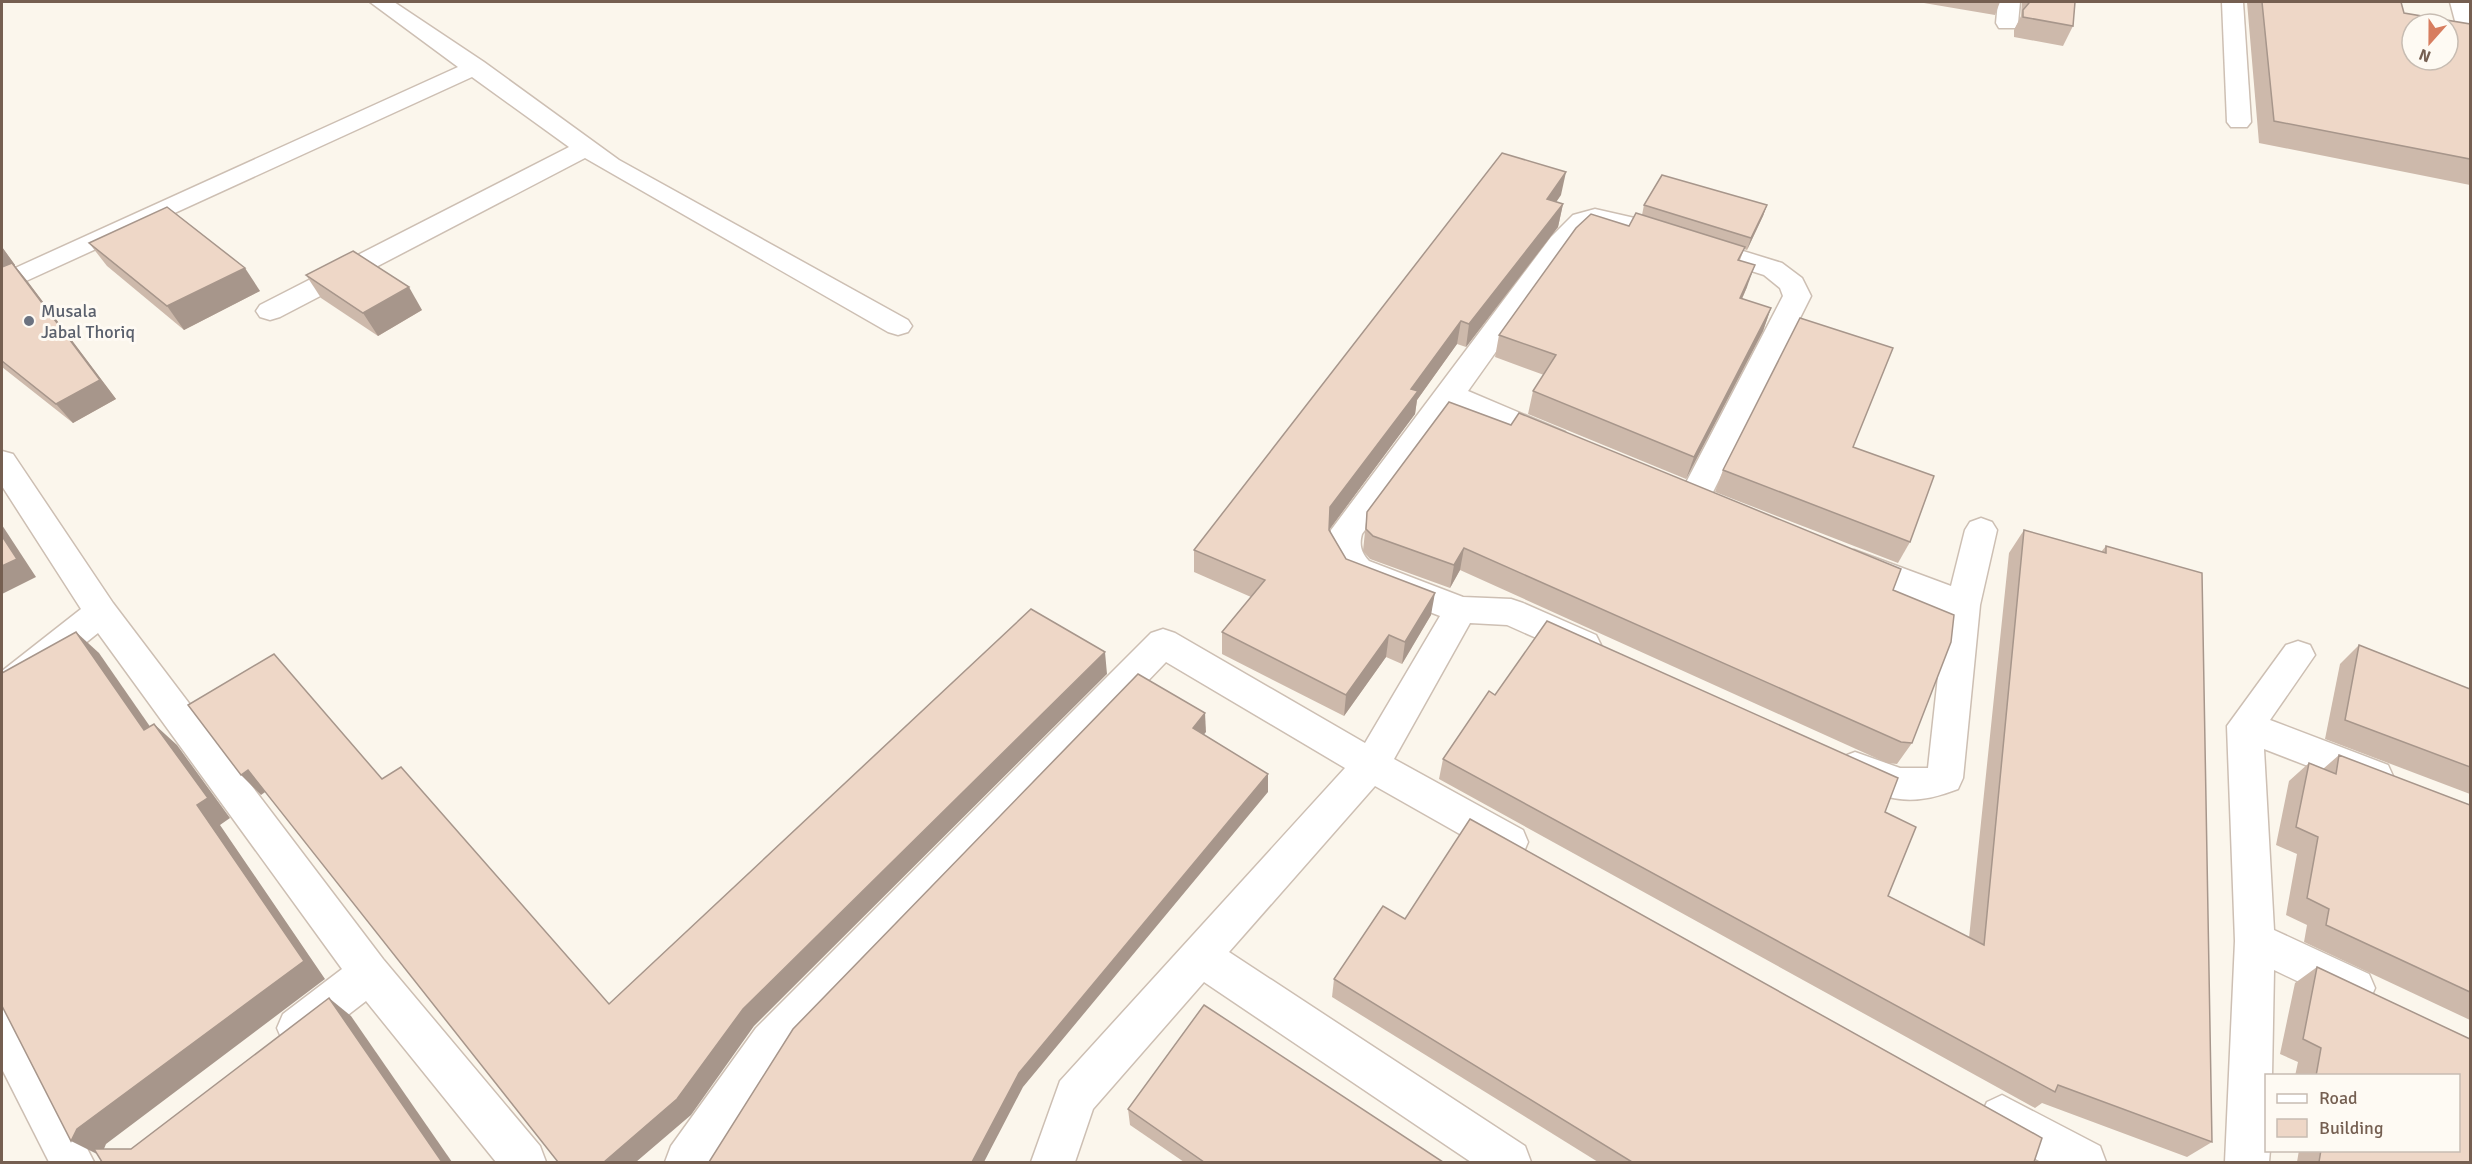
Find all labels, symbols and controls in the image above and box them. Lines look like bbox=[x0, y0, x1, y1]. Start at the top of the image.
north arrow bbox=[2400, 12, 2460, 72]
text: N bbox=[2416, 44, 2434, 66]
place label: Musala Jabal Thoriq bbox=[41, 300, 135, 343]
marker: Musala Jabal Thoriq bbox=[22, 314, 36, 328]
legend bbox=[2265, 1074, 2460, 1152]
text: Road bbox=[2319, 1087, 2358, 1109]
text: Building bbox=[2319, 1117, 2383, 1139]

